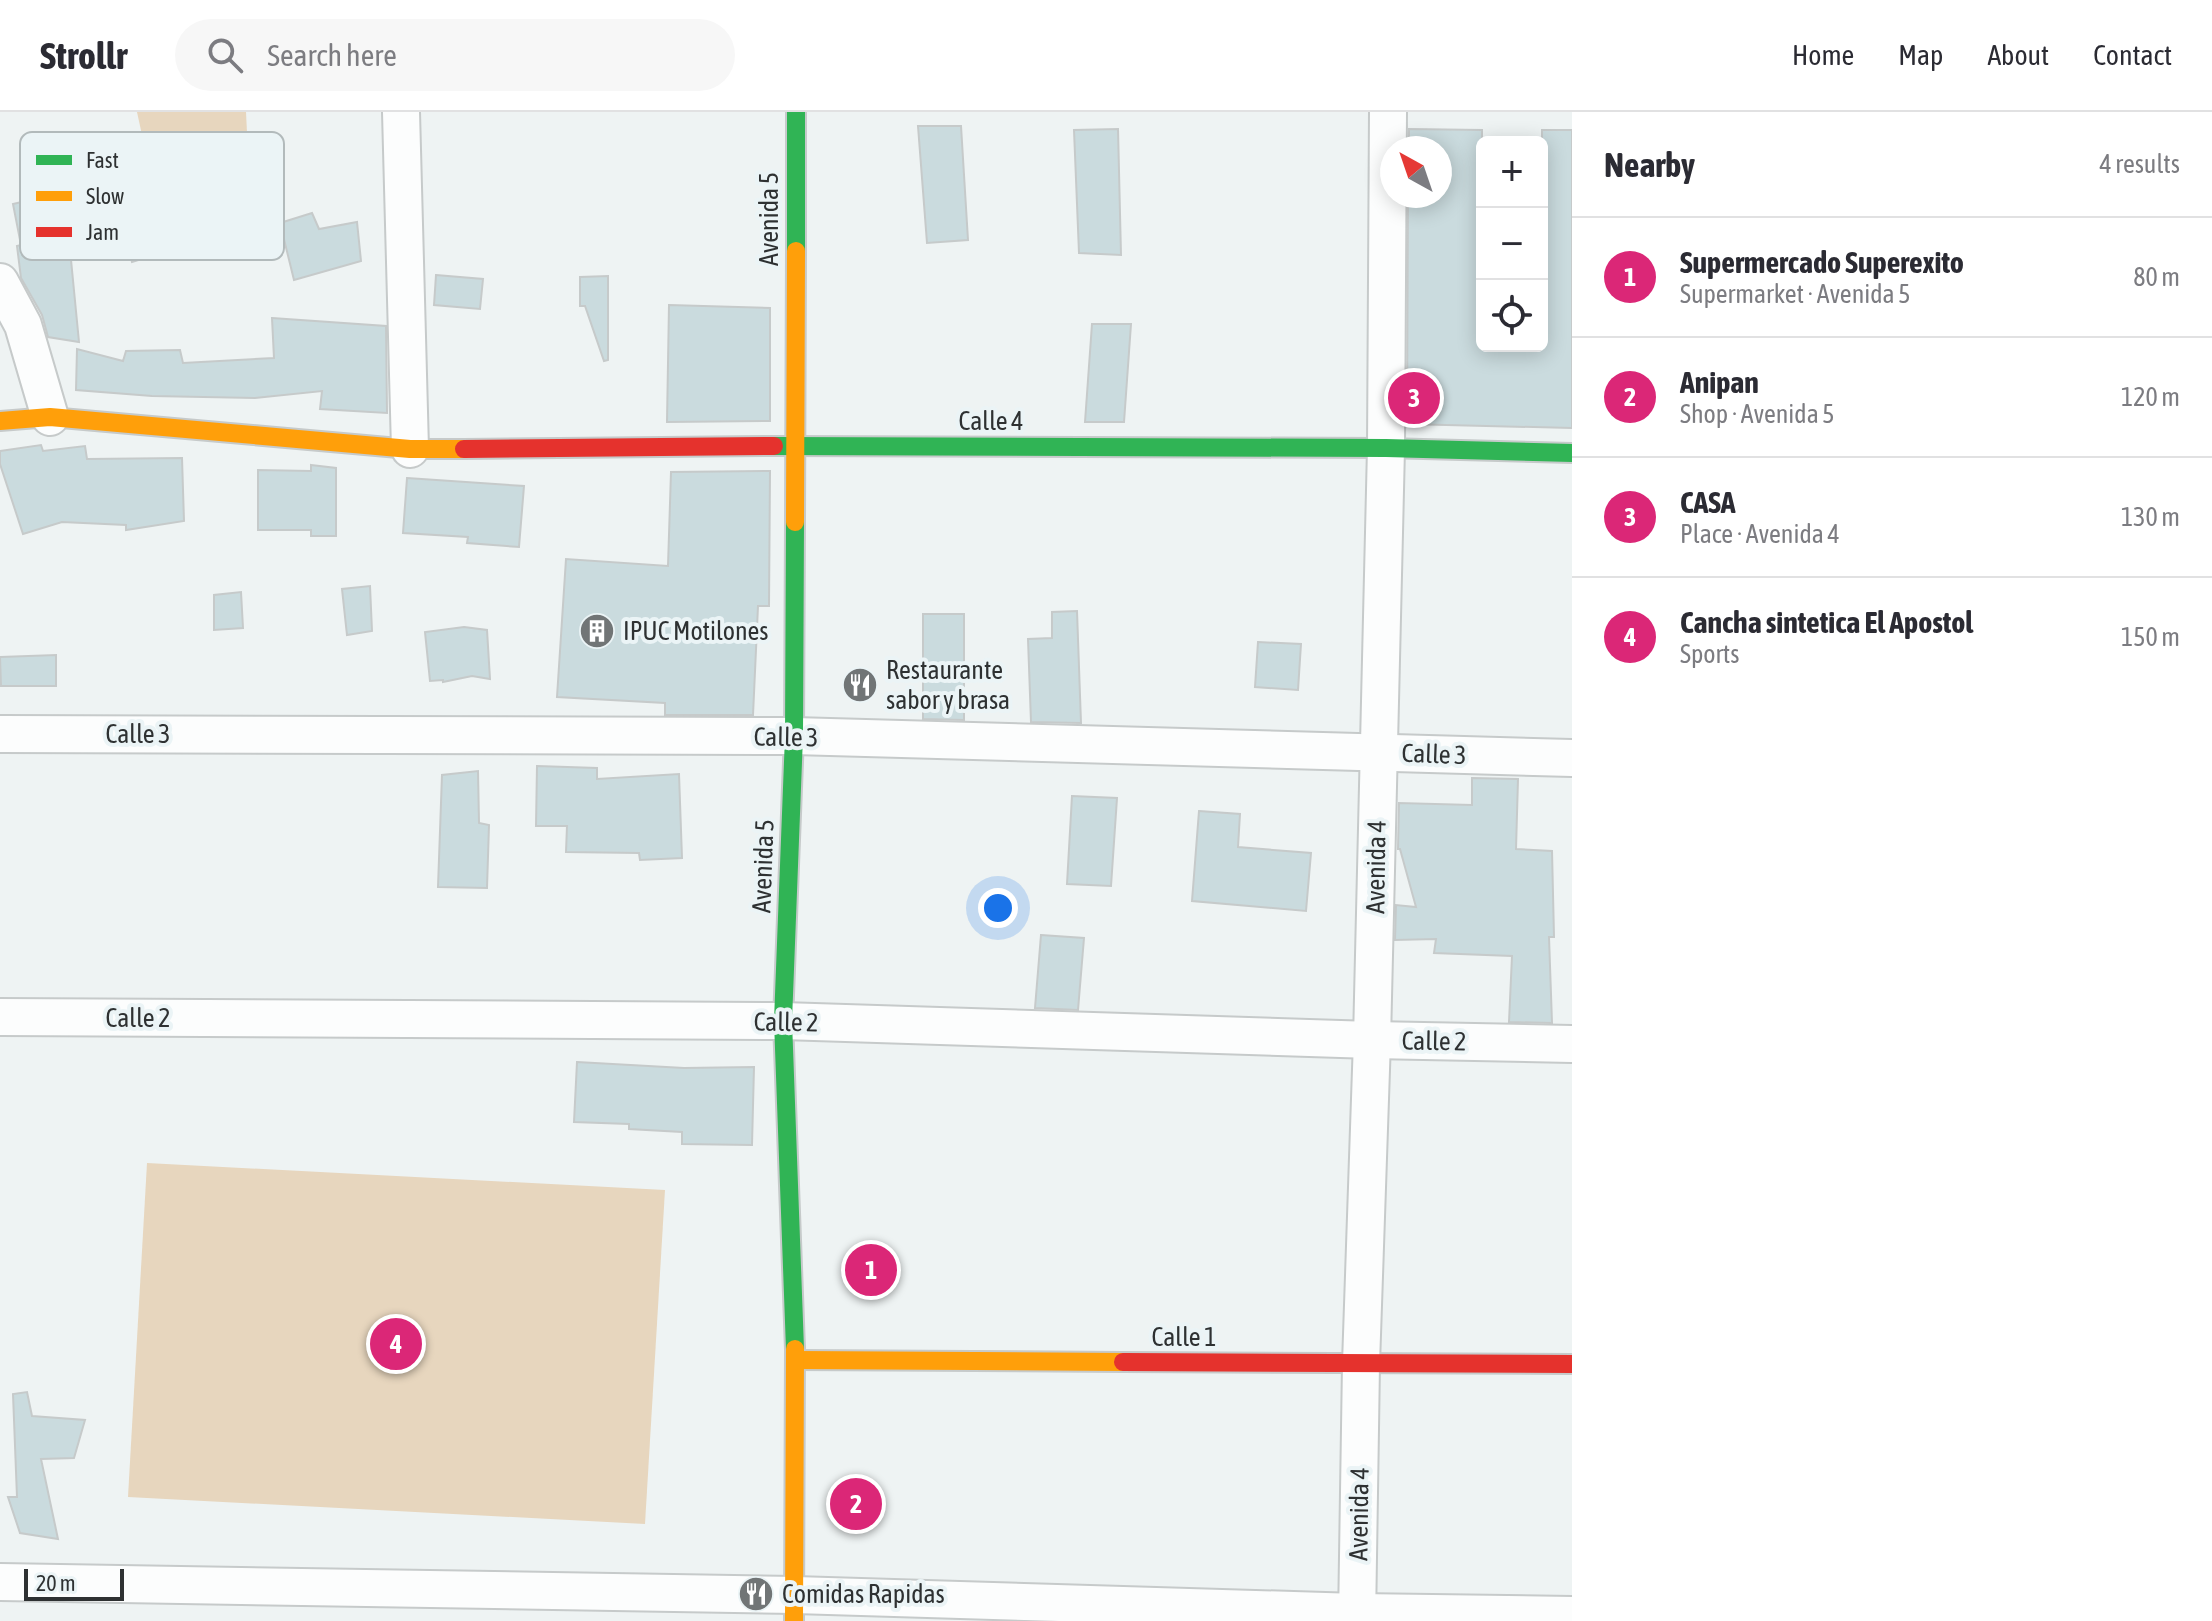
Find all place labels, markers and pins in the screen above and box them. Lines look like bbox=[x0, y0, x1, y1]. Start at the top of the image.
pin: 3 bbox=[1388, 368, 1440, 428]
building icon: IPUC Motilones bbox=[578, 612, 616, 650]
place label: IPUC Motilones bbox=[623, 616, 769, 646]
place label: Restaurante sabor y brasa bbox=[886, 655, 1010, 715]
restaurant icon: Restaurante sabor y brasa bbox=[841, 666, 879, 704]
pin: 1 bbox=[845, 1240, 897, 1300]
pin: 4 bbox=[370, 1314, 422, 1374]
pin: 2 bbox=[830, 1474, 882, 1534]
restaurant icon: Comidas Rapidas bbox=[737, 1575, 775, 1613]
place label: Comidas Rapidas bbox=[782, 1579, 945, 1609]

